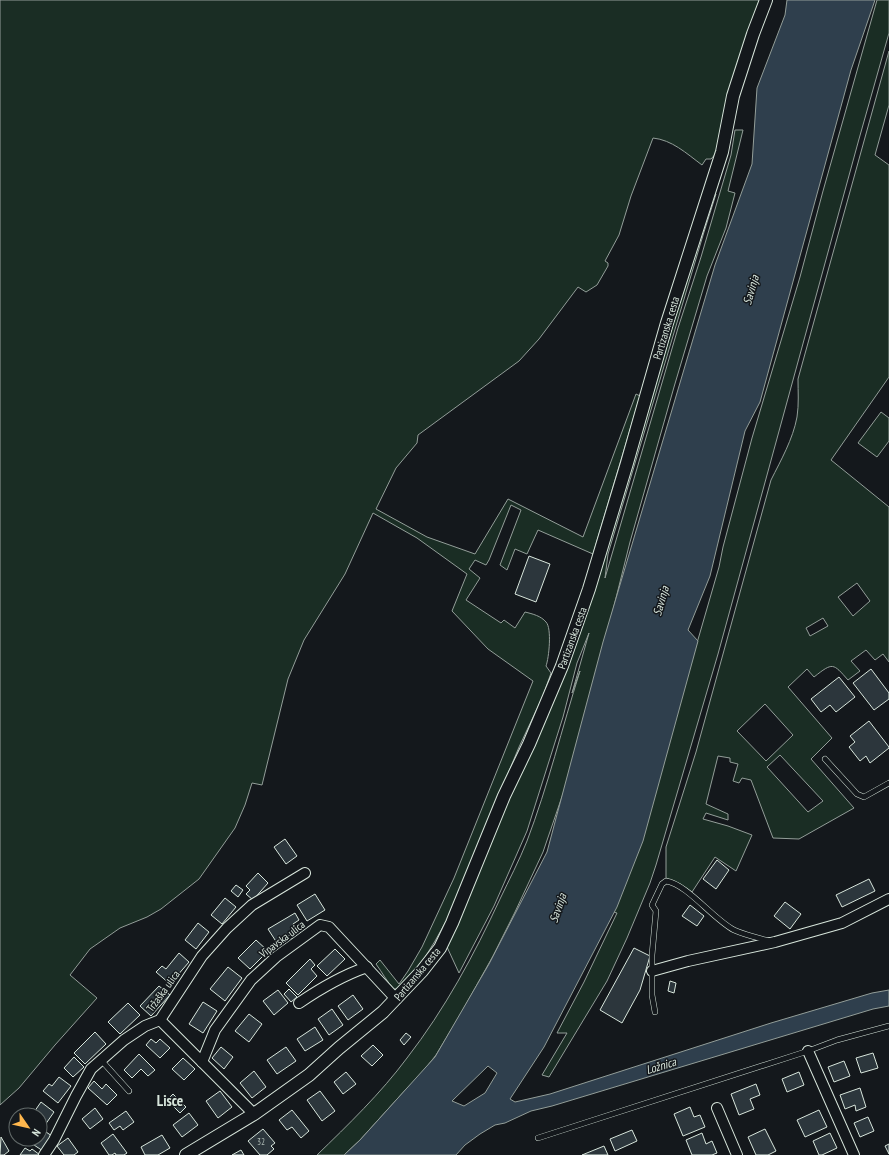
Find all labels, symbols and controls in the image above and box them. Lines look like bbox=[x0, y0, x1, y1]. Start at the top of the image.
water label: Savinja bbox=[739, 272, 762, 306]
street label: Partizanska cesta bbox=[650, 295, 682, 361]
water label: Savinja bbox=[649, 583, 672, 617]
street label: Partizanska cesta bbox=[554, 605, 590, 671]
water label: Savinja bbox=[546, 890, 570, 924]
street label: Vipavska ulica bbox=[256, 917, 308, 961]
street label: Partizanska cesta bbox=[391, 945, 443, 1003]
street label: Tržaška ulica bbox=[143, 967, 183, 1015]
water label: Ložnica bbox=[644, 1054, 679, 1077]
district label: Lisce bbox=[157, 1091, 183, 1110]
north arrow bbox=[8, 1107, 48, 1147]
text: N bbox=[29, 1126, 44, 1139]
house number: 32 bbox=[257, 1136, 265, 1147]

